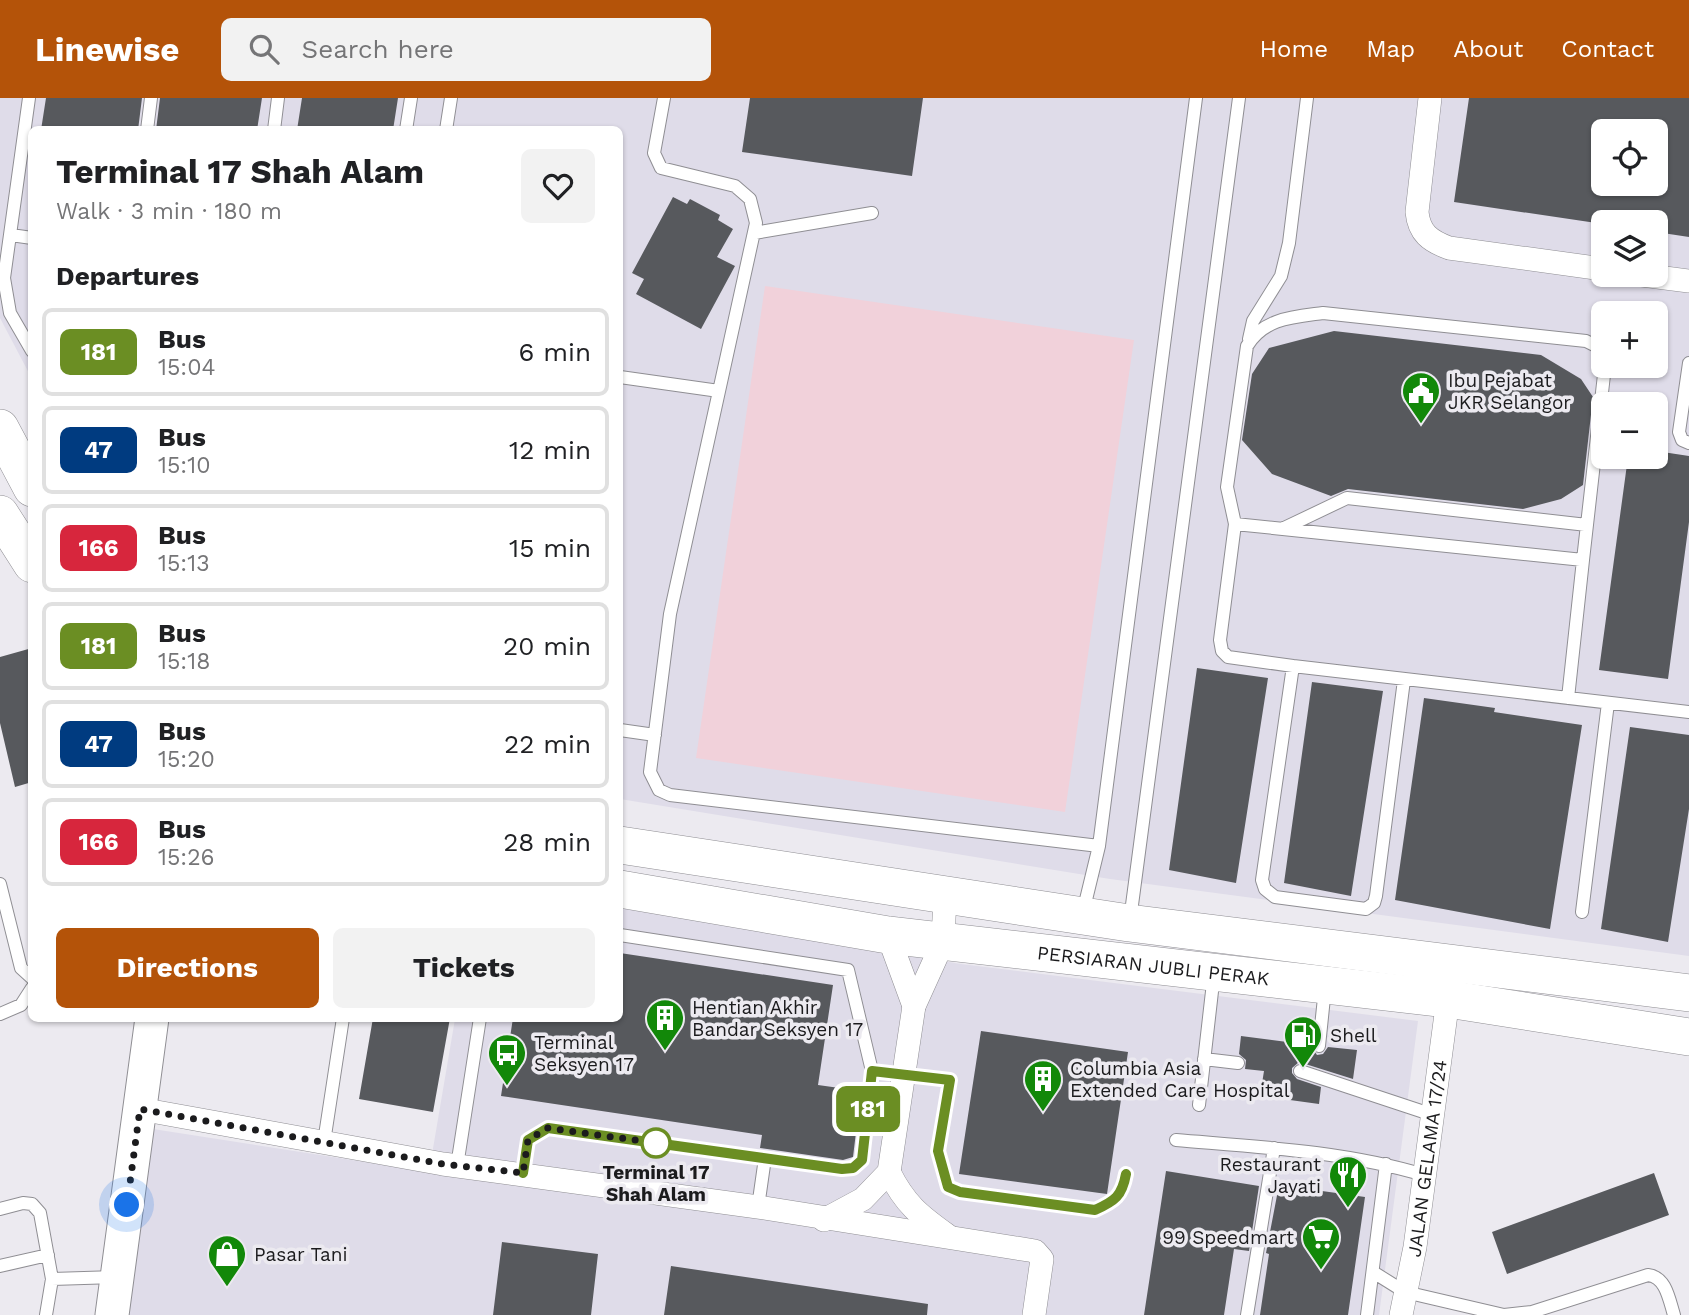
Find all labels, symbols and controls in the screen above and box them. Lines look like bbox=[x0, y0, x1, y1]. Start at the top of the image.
search box bbox=[221, 18, 711, 81]
text: Linewise bbox=[35, 30, 179, 69]
icon: search bbox=[245, 30, 283, 68]
text: Search here bbox=[301, 34, 454, 64]
text: Home bbox=[1260, 35, 1328, 63]
text: Map bbox=[1366, 35, 1415, 63]
text: About bbox=[1453, 35, 1523, 63]
text: Contact bbox=[1561, 35, 1654, 63]
map controls bbox=[1591, 119, 1668, 469]
button: locate bbox=[1591, 119, 1668, 196]
button: heart bbox=[521, 149, 595, 223]
text: Terminal 17 Shah Alam bbox=[56, 152, 424, 191]
text: Walk · 3 min · 180 m bbox=[56, 198, 282, 225]
button: layers bbox=[1591, 210, 1668, 287]
text: Departures bbox=[56, 261, 199, 291]
button: + bbox=[1591, 301, 1668, 378]
text: Bus bbox=[158, 324, 206, 354]
text: 6 min bbox=[519, 337, 591, 367]
text: 181 bbox=[81, 338, 116, 366]
text: 15:04 bbox=[158, 354, 216, 381]
place label: Ibu Pejabat JKR Selangor bbox=[1448, 369, 1571, 414]
public building icon: Ibu Pejabat JKR Selangor bbox=[1400, 370, 1442, 425]
button: − bbox=[1591, 392, 1668, 469]
text: Bus bbox=[158, 422, 206, 452]
text: 12 min bbox=[509, 435, 591, 465]
text: 47 bbox=[84, 436, 113, 464]
text: 15:10 bbox=[158, 452, 210, 479]
text: Bus bbox=[158, 520, 206, 550]
text: 15 min bbox=[509, 533, 591, 563]
text: 166 bbox=[79, 534, 118, 562]
text: 15:13 bbox=[158, 550, 210, 577]
text: Bus bbox=[158, 618, 206, 648]
text: 20 min bbox=[503, 631, 591, 661]
text: 181 bbox=[81, 632, 116, 660]
text: 15:18 bbox=[158, 648, 210, 675]
text: Bus bbox=[158, 716, 206, 746]
text: 22 min bbox=[504, 729, 591, 759]
text: 47 bbox=[84, 730, 113, 758]
text: 15:20 bbox=[158, 746, 215, 773]
text: Bus bbox=[158, 814, 206, 844]
text: 28 min bbox=[503, 827, 591, 857]
text: 166 bbox=[79, 828, 118, 856]
text: 15:26 bbox=[158, 844, 215, 871]
button: Directions bbox=[56, 928, 319, 1008]
button: Tickets bbox=[333, 928, 595, 1008]
street label: PERSIARAN JUBLI PERAK bbox=[1036, 941, 1271, 990]
place label: Hentian Akhir Bandar Seksyen 17 bbox=[692, 996, 863, 1041]
building icon: Hentian Akhir Bandar Seksyen 17 bbox=[644, 997, 686, 1052]
fuel station icon: Shell bbox=[1282, 1014, 1324, 1069]
place label: Shell bbox=[1330, 1024, 1377, 1047]
place label: Terminal Seksyen 17 bbox=[534, 1031, 634, 1076]
bus stop icon: Terminal Seksyen 17 bbox=[486, 1032, 528, 1087]
place label: Columbia Asia Extended Care Hospital bbox=[1070, 1057, 1290, 1102]
building icon: Columbia Asia Extended Care Hospital bbox=[1022, 1058, 1064, 1113]
street label: JALAN GELAMA 17/24 bbox=[1402, 1058, 1451, 1259]
line badge: 181 bbox=[828, 1086, 908, 1132]
text: 181 bbox=[850, 1095, 886, 1123]
marker: Terminal 17 Shah Alam bbox=[641, 1128, 671, 1158]
place label: Restaurant Jayati bbox=[1219, 1153, 1321, 1198]
restaurant icon: Restaurant Jayati bbox=[1327, 1154, 1369, 1209]
place label: Terminal 17 Shah Alam bbox=[603, 1161, 710, 1206]
your location bbox=[109, 1187, 144, 1222]
supermarket icon: 99 Speedmart bbox=[1300, 1216, 1342, 1271]
place label: 99 Speedmart bbox=[1162, 1226, 1294, 1249]
shop icon: Pasar Tani bbox=[206, 1233, 248, 1288]
place label: Pasar Tani bbox=[254, 1243, 348, 1266]

